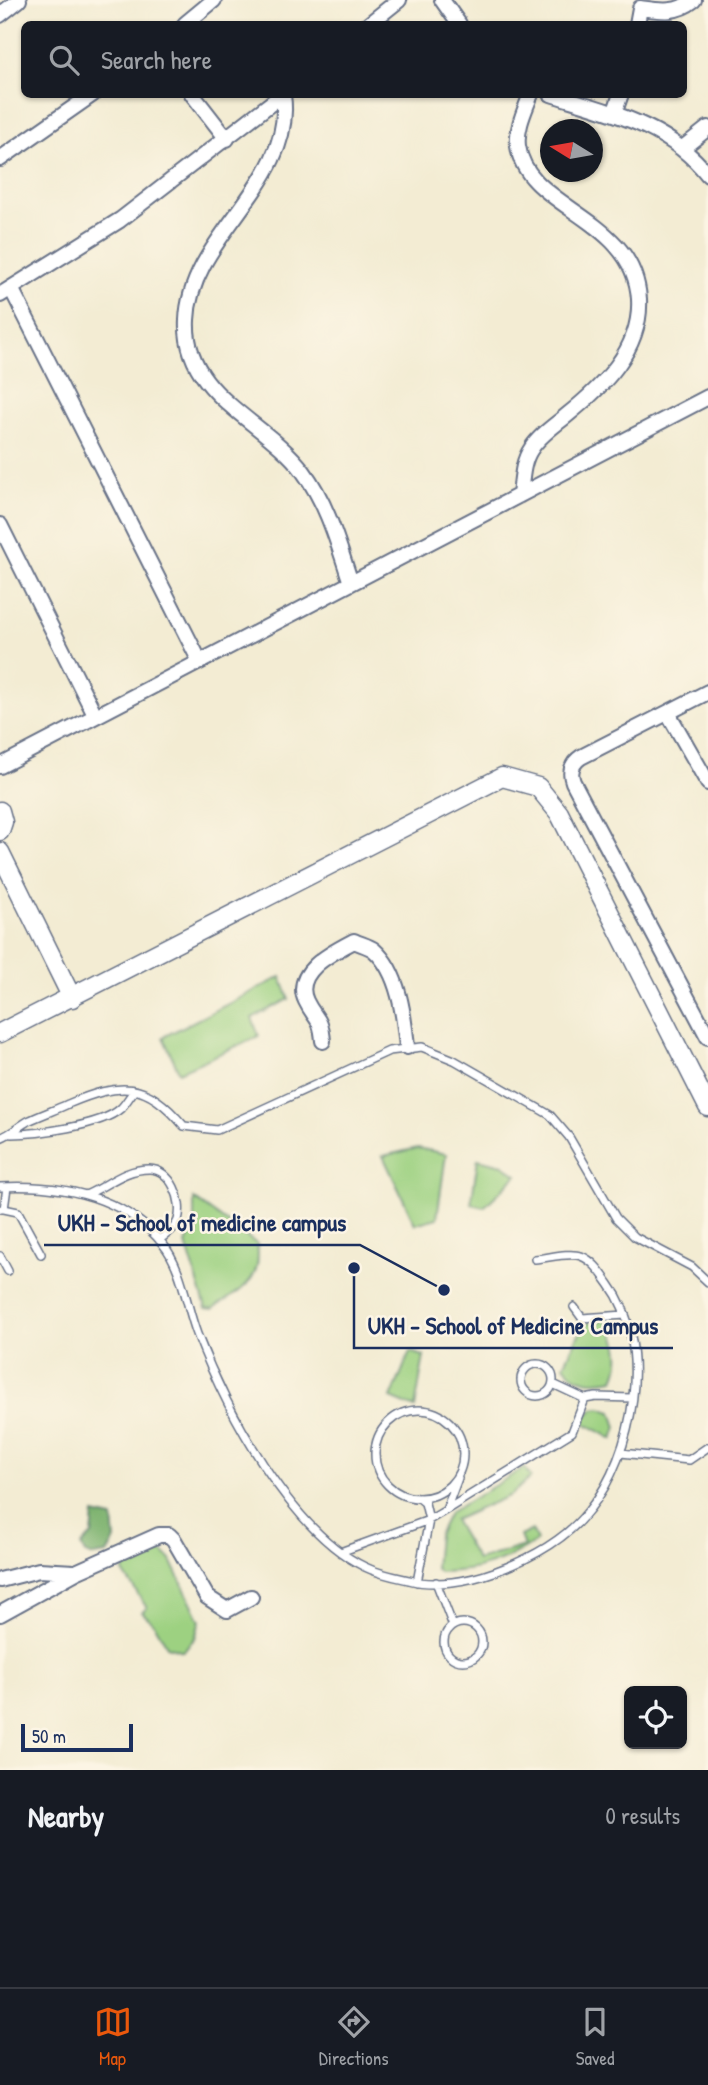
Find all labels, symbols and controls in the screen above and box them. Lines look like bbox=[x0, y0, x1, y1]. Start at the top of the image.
search box bbox=[21, 21, 687, 98]
icon: search bbox=[45, 41, 83, 79]
text: Search here bbox=[101, 42, 212, 77]
north arrow bbox=[540, 119, 603, 182]
callout: UKH - School of medicine campus bbox=[44, 1200, 360, 1245]
text: UKH - School of medicine campus bbox=[58, 1206, 346, 1239]
callout: UKH - School of Medicine Campus bbox=[354, 1303, 673, 1348]
text: UKH - School of Medicine Campus bbox=[368, 1309, 658, 1342]
map controls bbox=[624, 1686, 687, 1749]
button: locate bbox=[624, 1686, 687, 1749]
scale bar bbox=[21, 1721, 133, 1753]
text: 50 m bbox=[32, 1723, 66, 1749]
text: Nearby bbox=[28, 1796, 104, 1836]
text: 0 results bbox=[605, 1800, 680, 1831]
tab: Map bbox=[94, 2003, 132, 2071]
tab: Directions bbox=[319, 2003, 389, 2071]
tab: Saved bbox=[576, 2003, 614, 2071]

